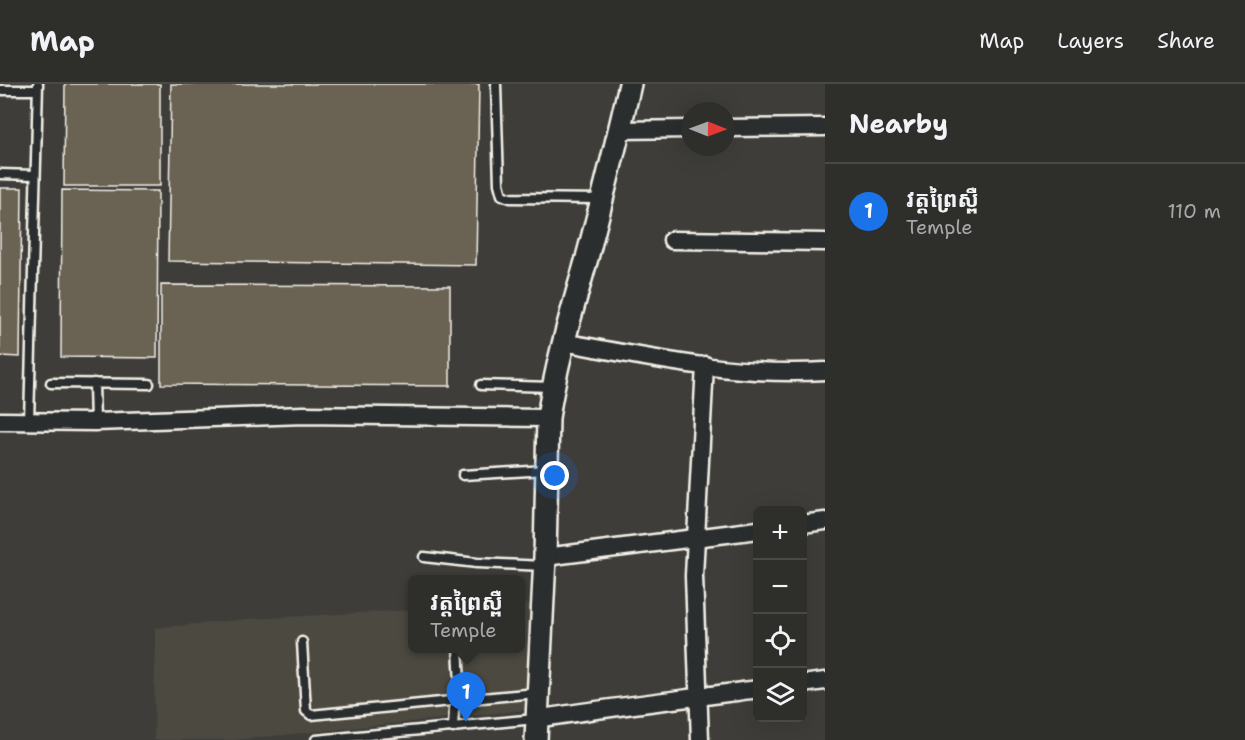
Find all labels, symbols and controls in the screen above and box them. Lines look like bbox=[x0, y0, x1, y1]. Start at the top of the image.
text: Map bbox=[30, 22, 95, 60]
text: Map bbox=[979, 27, 1024, 55]
text: Layers bbox=[1057, 27, 1124, 55]
text: Share bbox=[1157, 27, 1215, 55]
north arrow bbox=[681, 102, 735, 156]
text: Nearby bbox=[849, 106, 948, 141]
text: វត្តព្រៃស្ពឺ bbox=[906, 185, 979, 214]
text: 1 bbox=[864, 198, 873, 224]
text: 110 m bbox=[1167, 198, 1221, 224]
text: Temple bbox=[906, 214, 973, 240]
your location bbox=[540, 461, 569, 490]
map controls bbox=[753, 506, 807, 722]
button: + bbox=[753, 506, 807, 560]
button: − bbox=[753, 560, 807, 614]
popup bbox=[408, 575, 525, 653]
text: វត្តព្រៃស្ពឺ bbox=[430, 588, 503, 617]
button: locate bbox=[753, 614, 807, 668]
text: Temple bbox=[430, 617, 497, 643]
button: layers bbox=[753, 668, 807, 722]
pin: 1 bbox=[446, 672, 486, 722]

